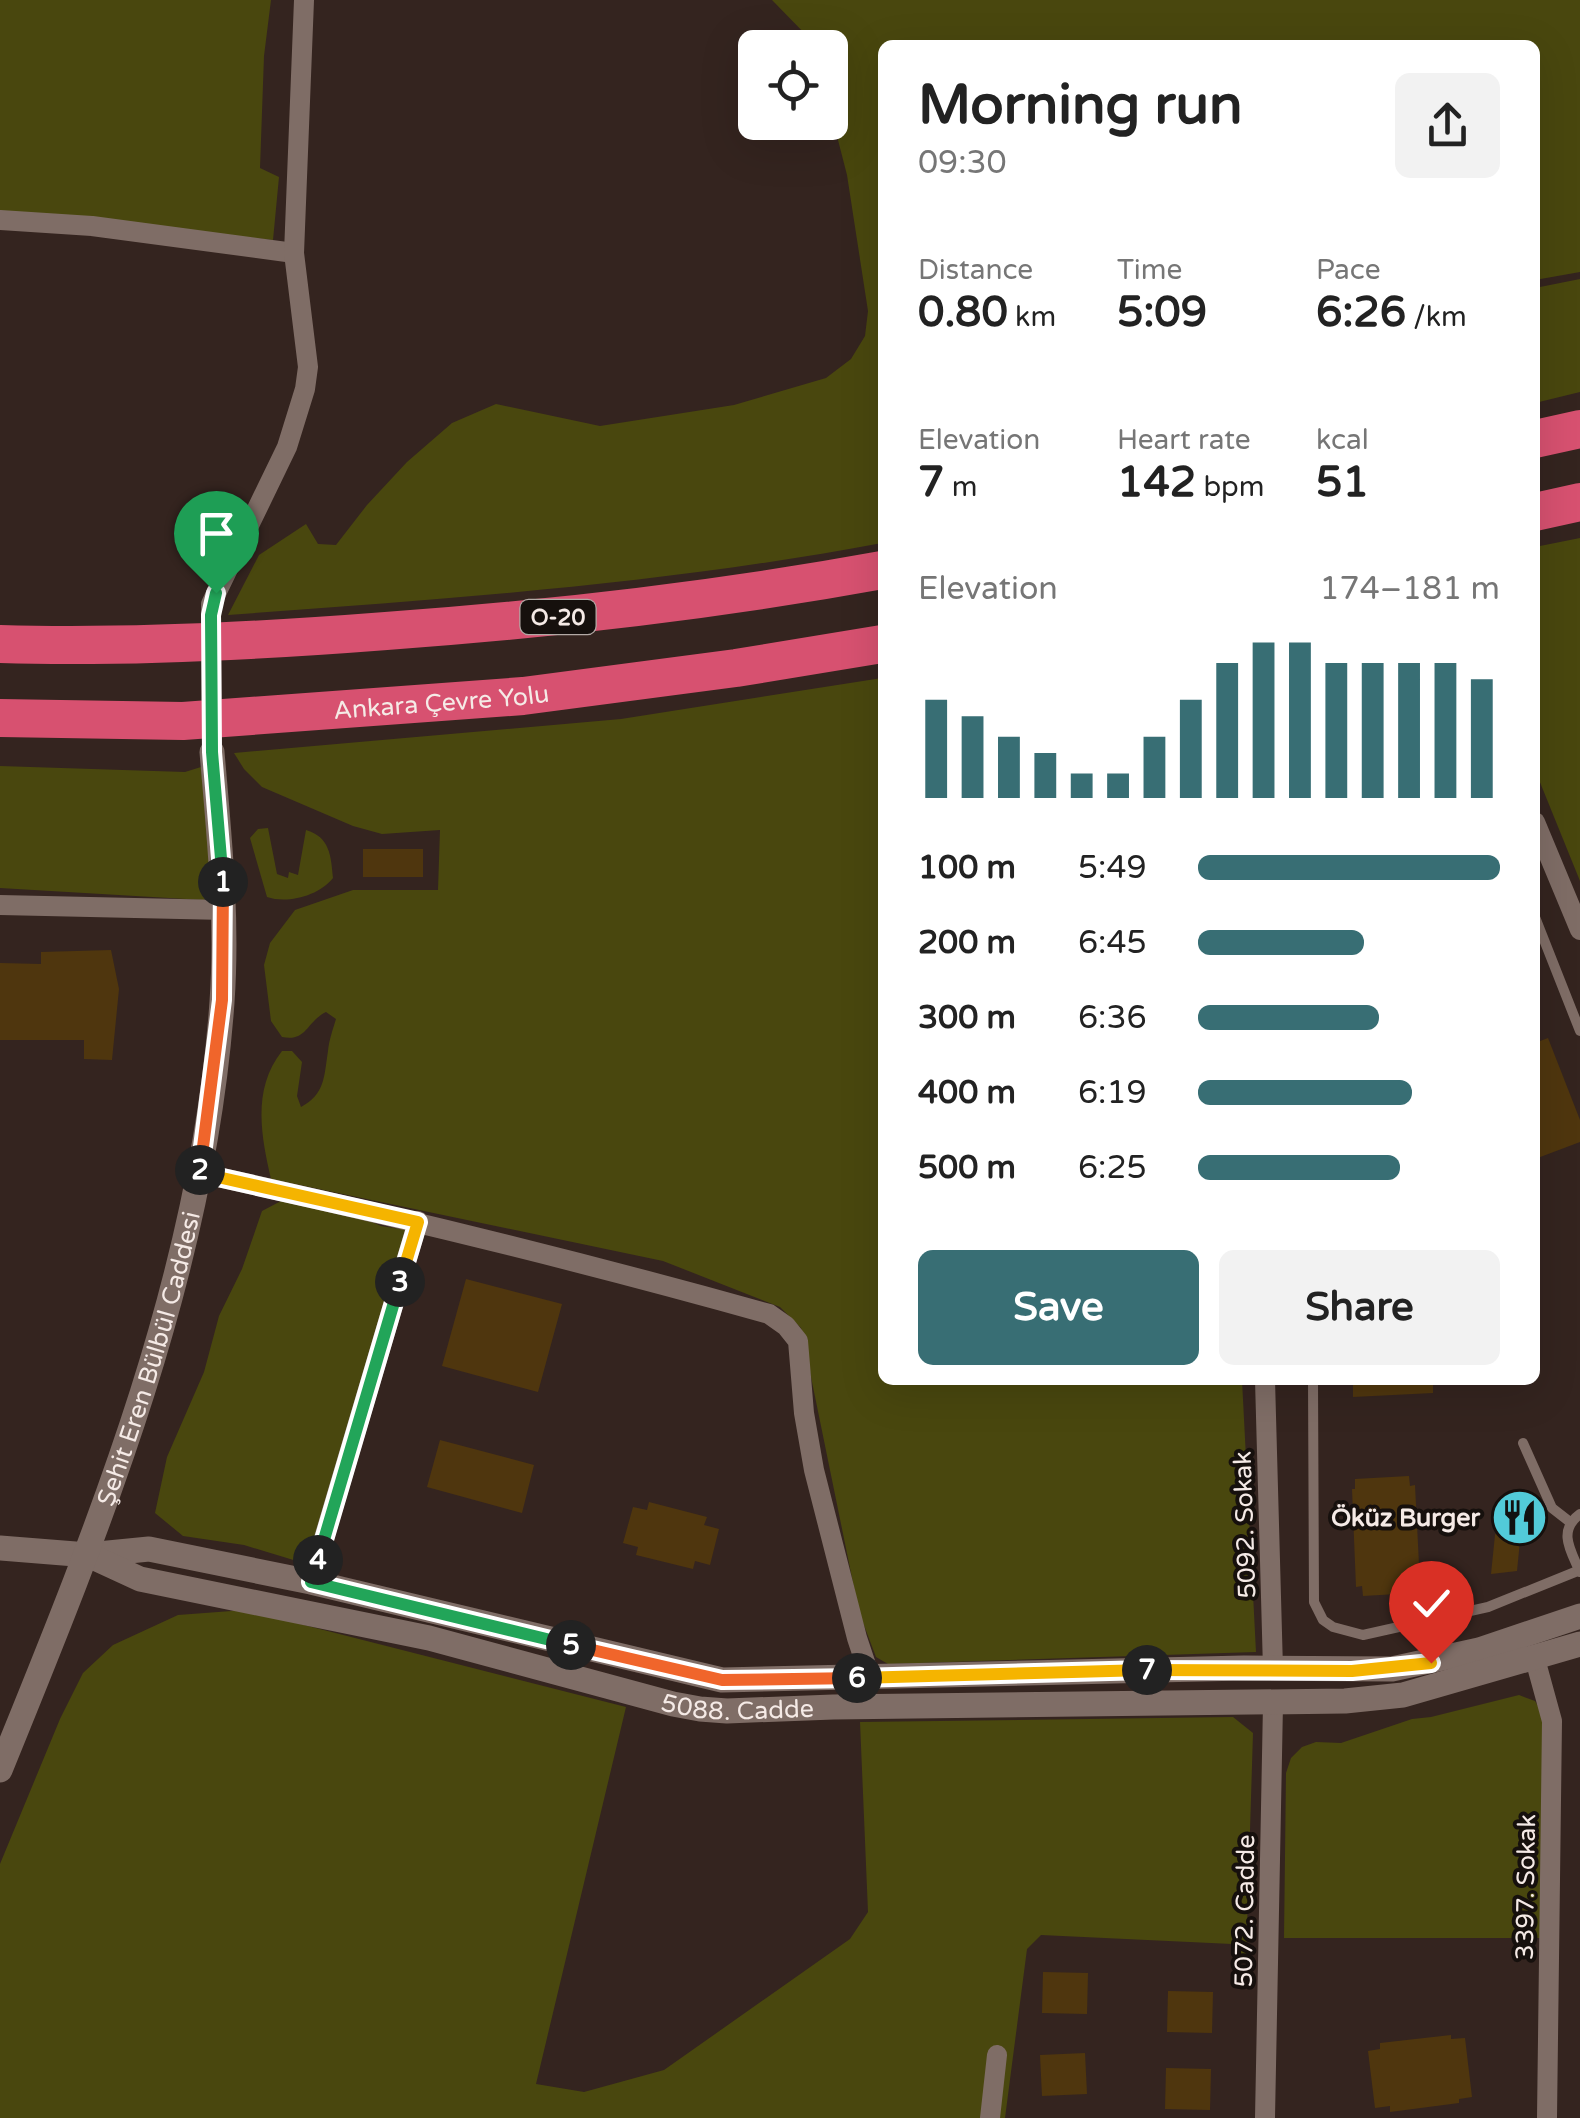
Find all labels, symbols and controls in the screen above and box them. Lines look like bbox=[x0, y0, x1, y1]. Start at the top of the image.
map controls bbox=[738, 30, 848, 140]
button: locate bbox=[738, 30, 848, 140]
text: Morning run bbox=[918, 73, 1243, 139]
button: share bbox=[1395, 73, 1500, 178]
text: 09:30 bbox=[918, 144, 1007, 182]
text: Distance bbox=[918, 253, 1033, 287]
text: Time bbox=[1117, 253, 1182, 287]
text: Pace bbox=[1316, 253, 1380, 287]
text: 0.80 bbox=[918, 287, 1008, 338]
text: 5:09 bbox=[1117, 287, 1207, 338]
text: 6:26 bbox=[1316, 287, 1406, 338]
text: km bbox=[1008, 300, 1056, 334]
text: /km bbox=[1406, 300, 1467, 334]
text: Elevation bbox=[918, 423, 1040, 457]
text: Heart rate bbox=[1117, 423, 1251, 457]
text: kcal bbox=[1316, 423, 1369, 457]
text: 7 bbox=[918, 457, 944, 508]
text: 142 bbox=[1117, 457, 1196, 508]
text: 51 bbox=[1316, 457, 1369, 508]
text: m bbox=[944, 470, 977, 504]
text: bpm bbox=[1196, 470, 1264, 504]
pin bbox=[174, 491, 259, 594]
icon: arrive bbox=[189, 506, 244, 561]
text: Elevation bbox=[918, 570, 1058, 608]
text: 174–181 m bbox=[1320, 570, 1500, 608]
road number: O-20 bbox=[520, 600, 596, 634]
street label: Ankara Çevre Yolu bbox=[332, 679, 551, 726]
text: 100 m bbox=[918, 849, 1016, 887]
text: 5:49 bbox=[1078, 849, 1147, 887]
pin: 1 bbox=[198, 857, 248, 907]
text: 1 bbox=[214, 865, 232, 899]
text: 200 m bbox=[918, 924, 1016, 962]
text: 6:45 bbox=[1078, 924, 1147, 962]
text: 300 m bbox=[918, 999, 1016, 1037]
text: 6:36 bbox=[1078, 999, 1147, 1037]
text: 400 m bbox=[918, 1074, 1016, 1112]
text: 6:19 bbox=[1078, 1074, 1147, 1112]
pin: 2 bbox=[175, 1145, 225, 1195]
text: 500 m bbox=[918, 1149, 1016, 1187]
text: 6:25 bbox=[1078, 1149, 1147, 1187]
text: 2 bbox=[191, 1153, 209, 1187]
street label: Şehit Eren Bülbül Caddesi bbox=[91, 1209, 207, 1510]
button: Save bbox=[918, 1250, 1199, 1365]
button: Share bbox=[1219, 1250, 1500, 1365]
pin: 3 bbox=[375, 1257, 425, 1307]
text: 3 bbox=[391, 1265, 409, 1299]
street label: 5092. Sokak bbox=[1227, 1451, 1263, 1599]
restaurant icon: Öküz Burger bbox=[1489, 1487, 1549, 1547]
place label: Öküz Burger bbox=[1331, 1503, 1480, 1533]
pin: 4 bbox=[293, 1535, 343, 1585]
text: 4 bbox=[309, 1543, 327, 1577]
pin bbox=[1389, 1561, 1474, 1664]
icon: check bbox=[1404, 1576, 1459, 1631]
pin: 5 bbox=[546, 1620, 596, 1670]
text: 5 bbox=[562, 1628, 580, 1662]
pin: 7 bbox=[1122, 1645, 1172, 1695]
pin: 6 bbox=[832, 1653, 882, 1703]
text: 7 bbox=[1138, 1653, 1156, 1687]
text: 6 bbox=[848, 1661, 866, 1695]
street label: 5088. Cadde bbox=[658, 1687, 815, 1727]
street label: 3397. Sokak bbox=[1510, 1814, 1542, 1960]
street label: 5072. Cadde bbox=[1229, 1834, 1261, 1988]

